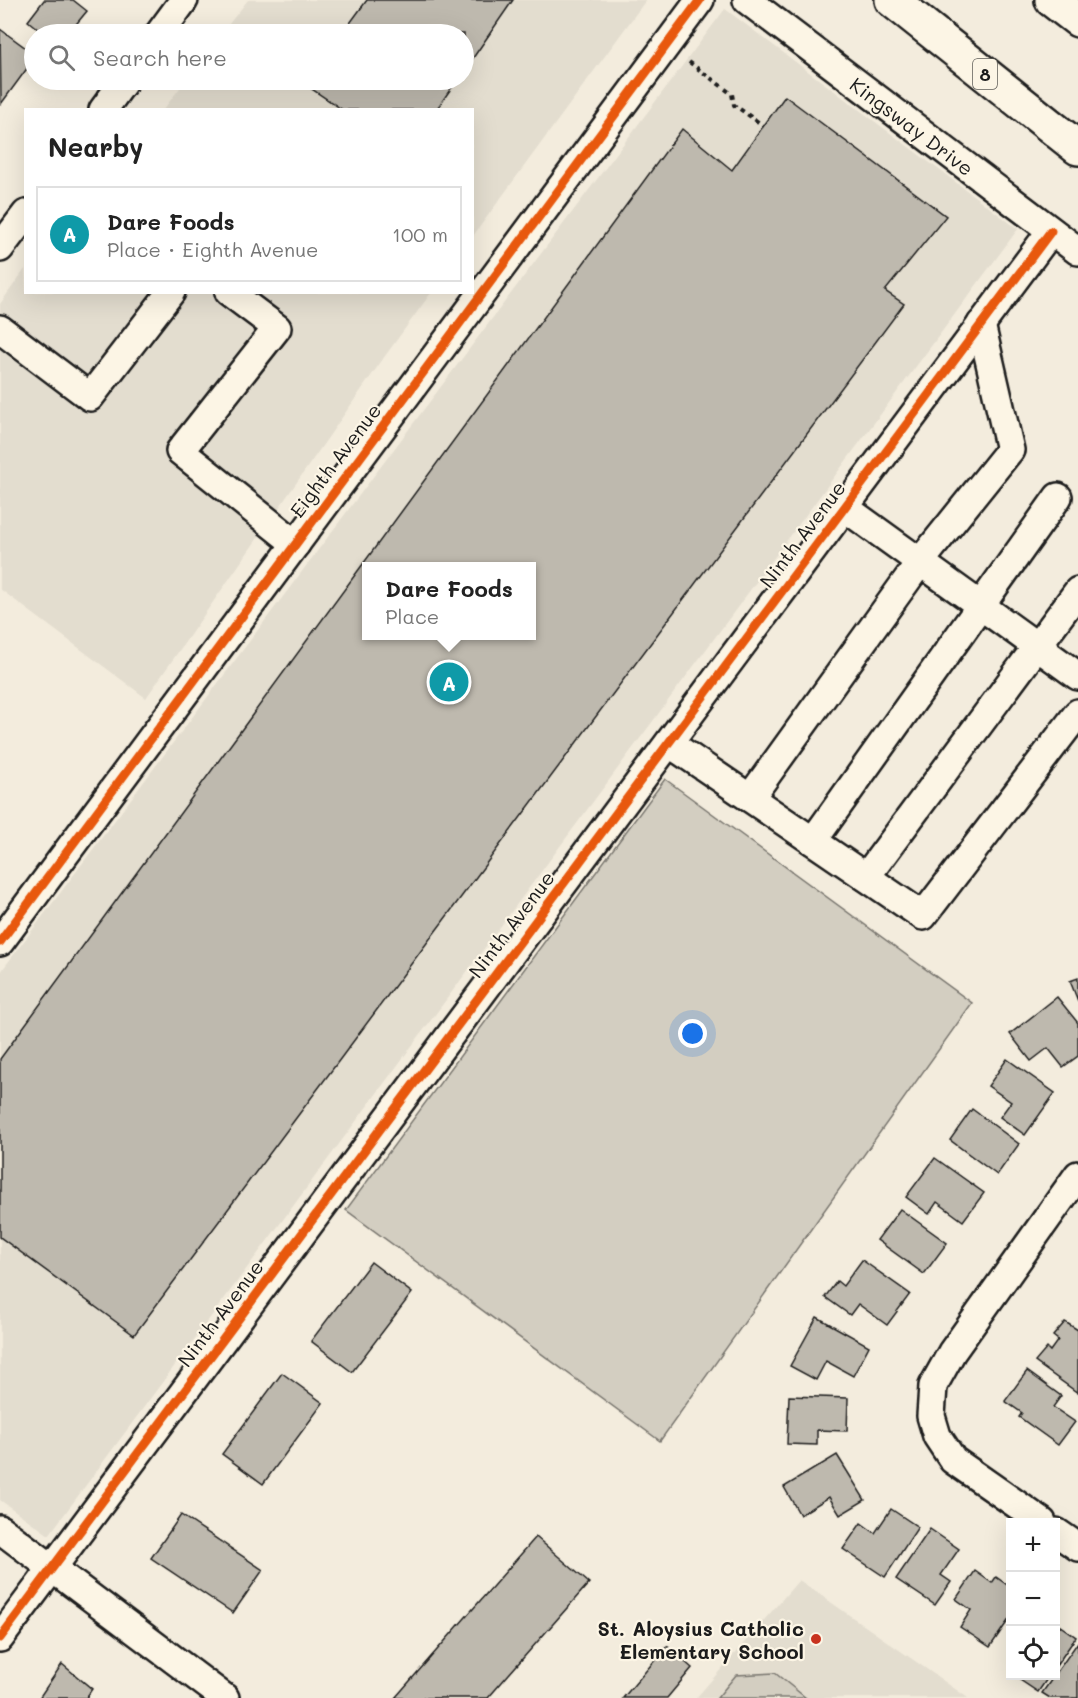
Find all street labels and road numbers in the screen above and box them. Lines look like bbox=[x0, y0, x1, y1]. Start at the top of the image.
road number: 8 bbox=[973, 59, 997, 89]
street label: Kingsway Drive bbox=[845, 71, 979, 181]
street label: Eighth Avenue bbox=[284, 398, 386, 522]
street label: Ninth Avenue bbox=[753, 475, 851, 593]
street label: Ninth Avenue bbox=[462, 865, 560, 983]
street label: Ninth Avenue bbox=[171, 1254, 269, 1372]

